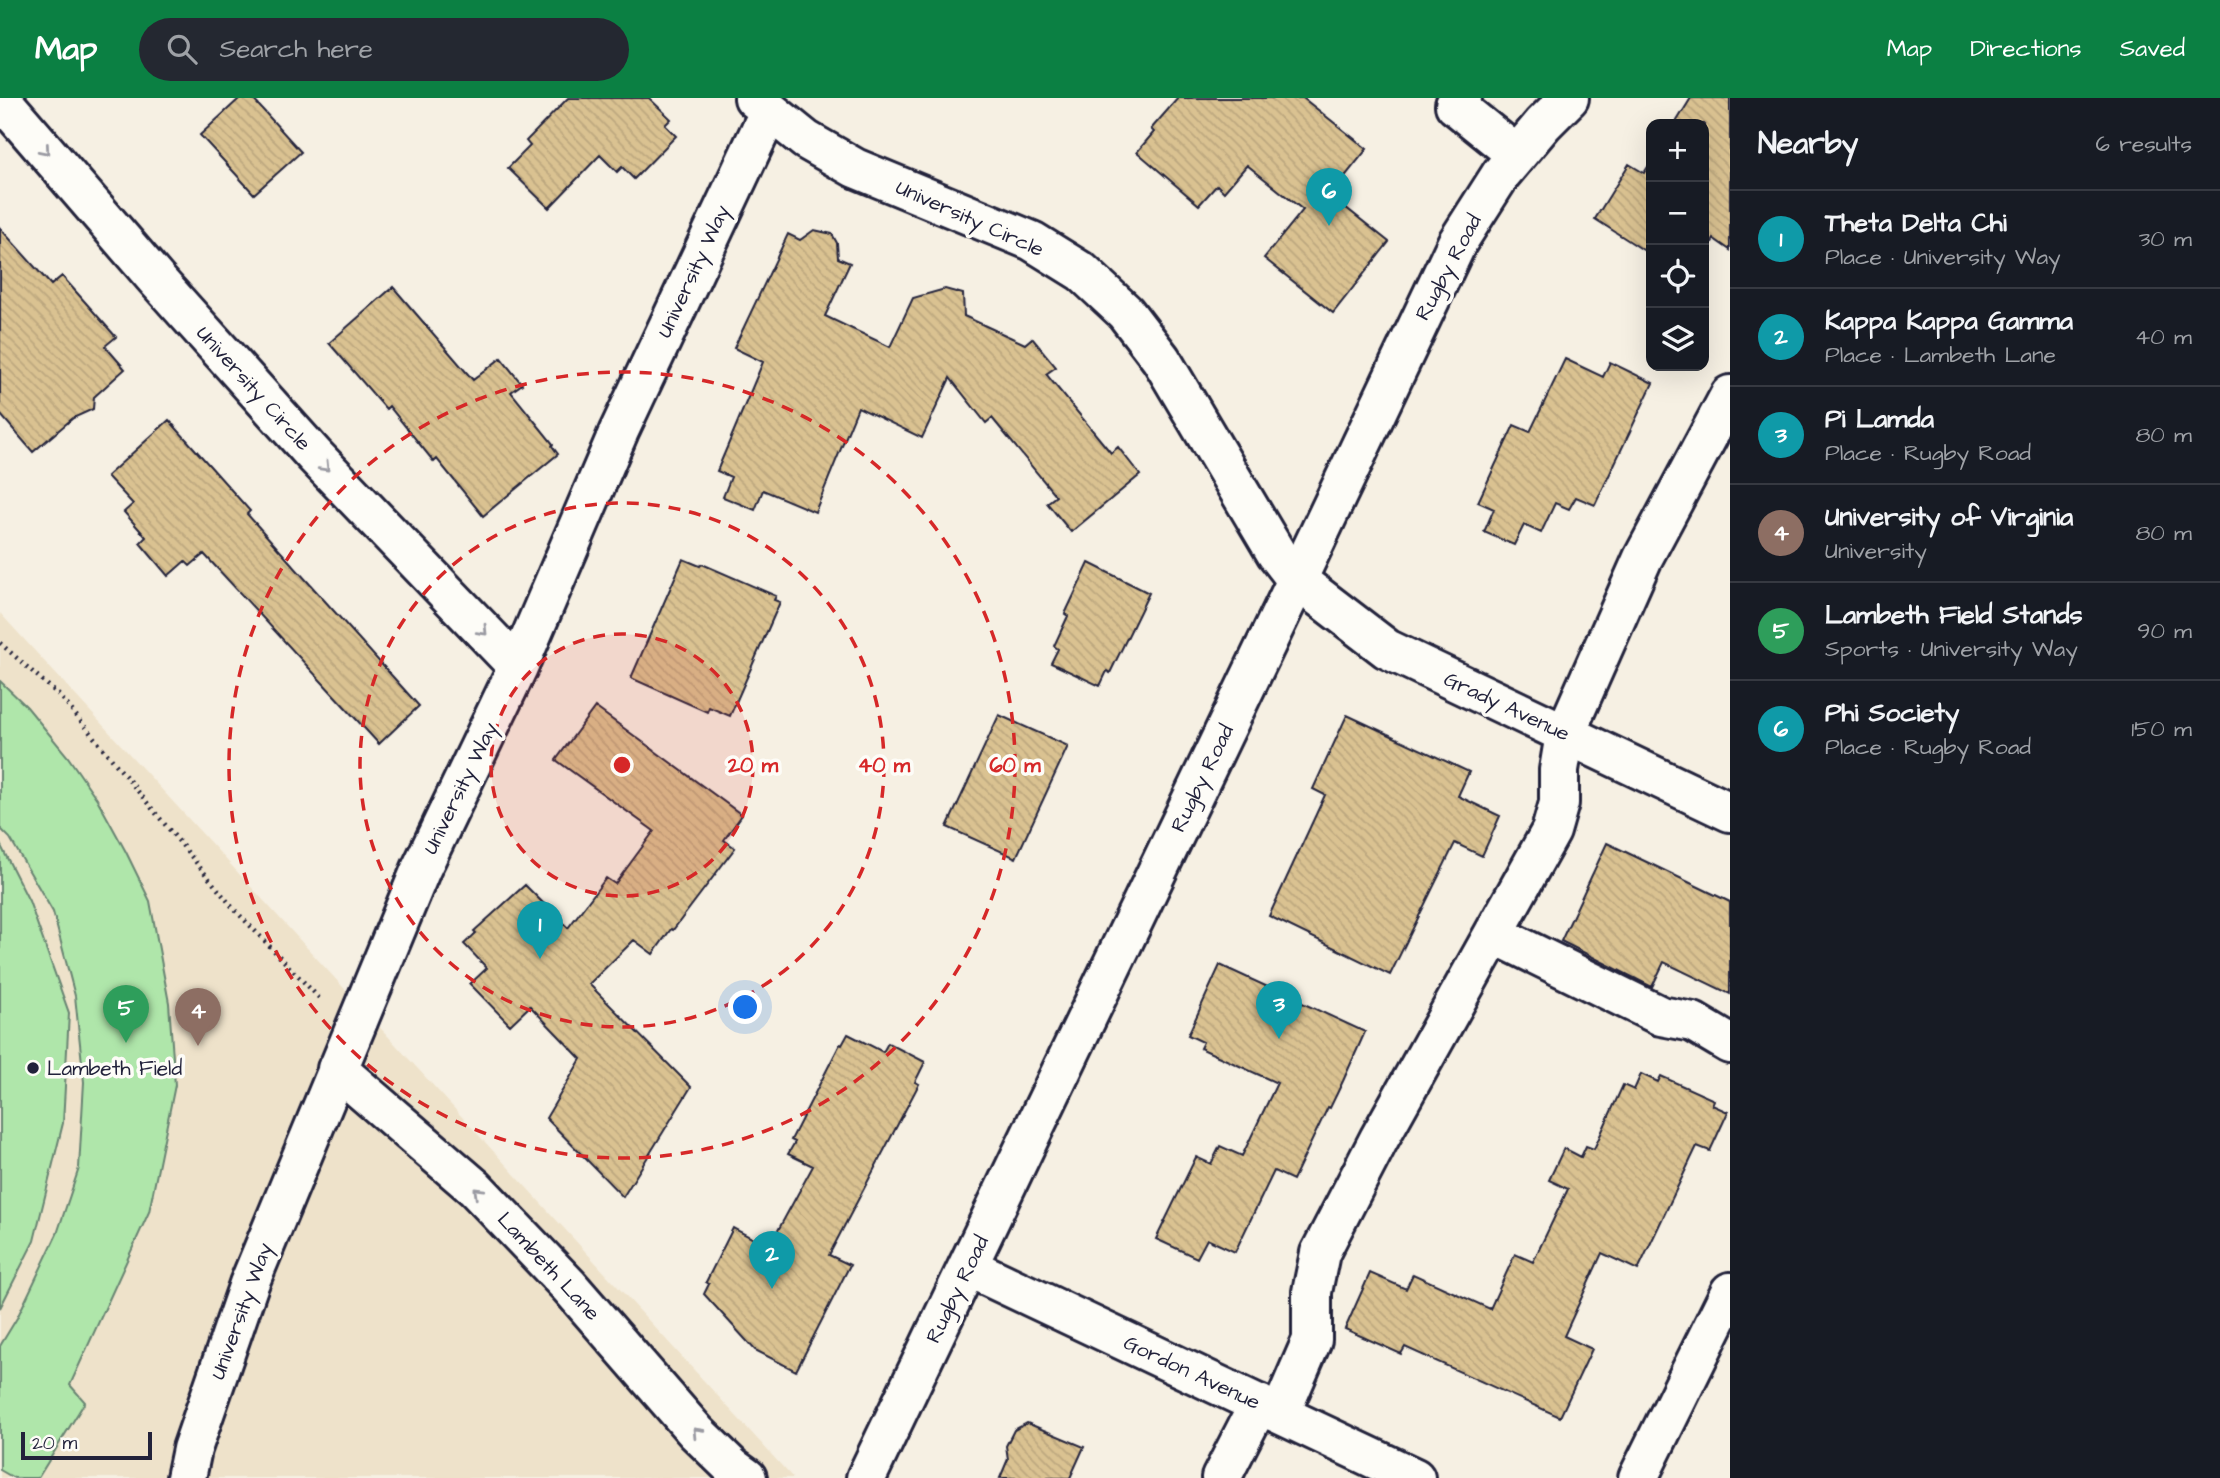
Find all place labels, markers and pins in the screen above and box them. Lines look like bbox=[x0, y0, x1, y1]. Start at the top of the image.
pin: 6 bbox=[1306, 168, 1352, 226]
centre of rings bbox=[610, 753, 634, 777]
pin: 1 bbox=[517, 901, 563, 959]
pin: 3 bbox=[1256, 981, 1302, 1039]
pin: 5 bbox=[103, 985, 149, 1043]
pin: 4 bbox=[175, 988, 221, 1046]
place label: Lambeth Field bbox=[47, 1054, 182, 1083]
marker: Lambeth Field bbox=[25, 1060, 41, 1076]
pin: 2 bbox=[749, 1231, 795, 1289]

